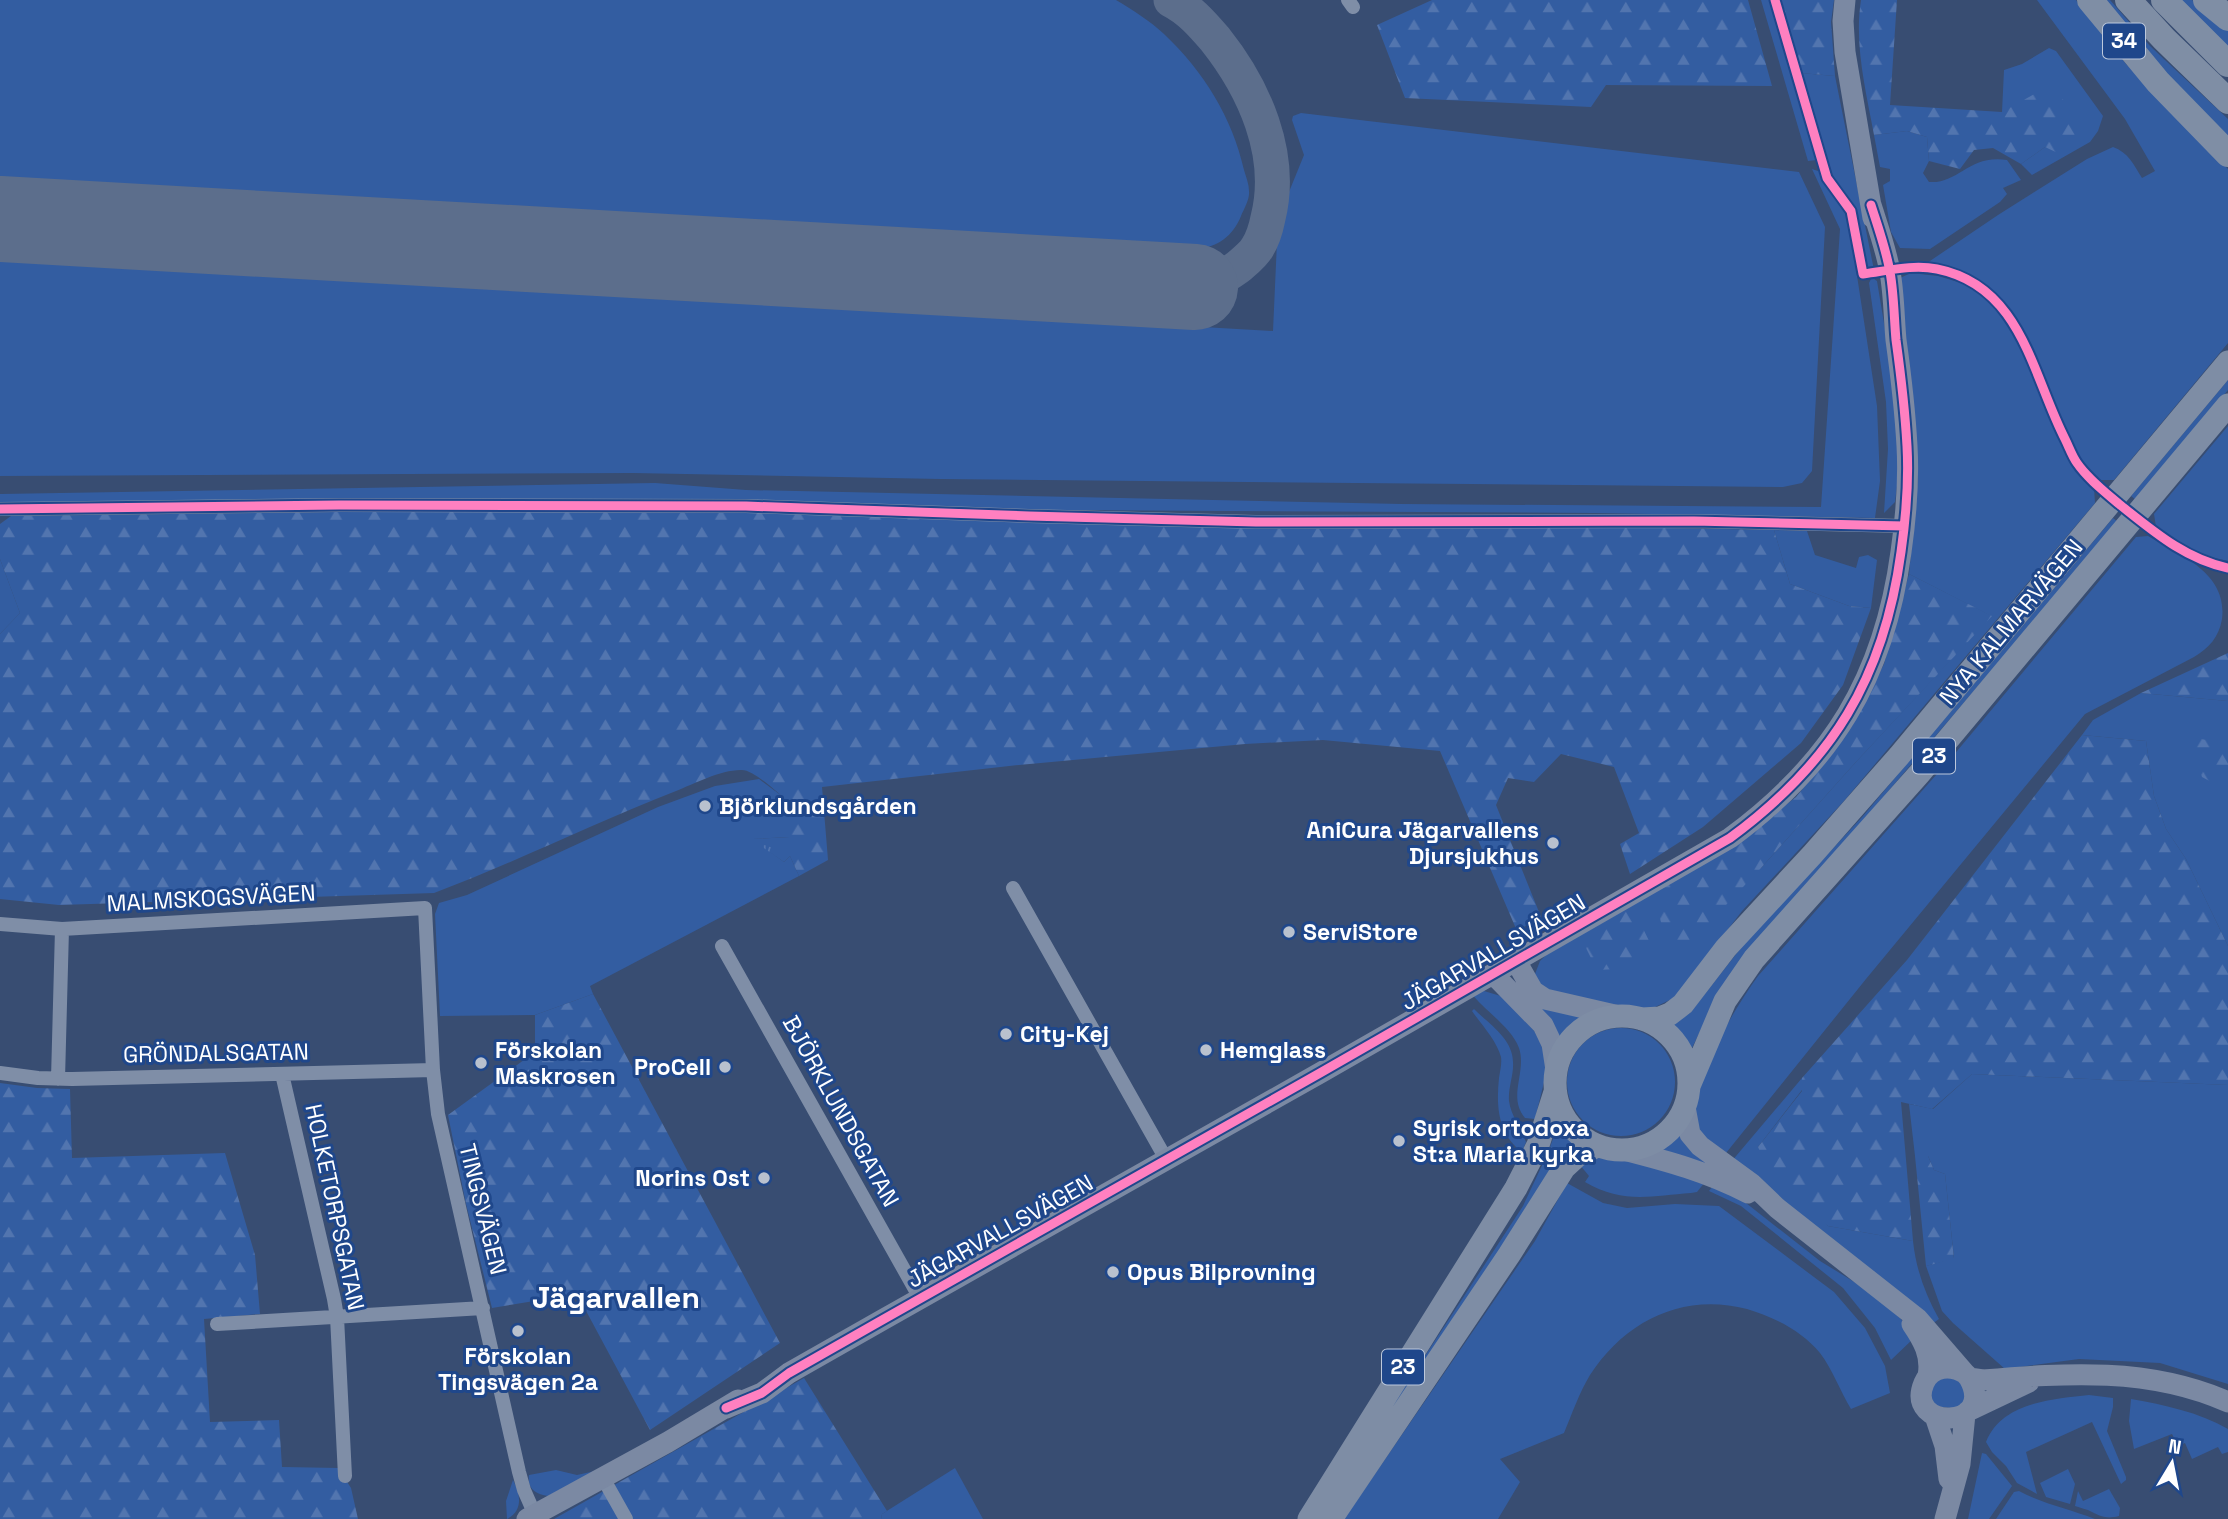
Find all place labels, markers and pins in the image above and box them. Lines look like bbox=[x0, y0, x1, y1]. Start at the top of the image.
place label: Björklundsgården bbox=[719, 791, 917, 821]
marker: Björklundsgården bbox=[697, 798, 713, 814]
place label: AniCura Jägarvallens Djursjukhus bbox=[1306, 815, 1539, 871]
marker: AniCura Jägarvallens Djursjukhus bbox=[1545, 835, 1561, 851]
place label: ServiStore bbox=[1303, 917, 1418, 947]
marker: ServiStore bbox=[1281, 924, 1297, 940]
place label: City-Kej bbox=[1020, 1019, 1109, 1049]
marker: City-Kej bbox=[998, 1026, 1014, 1042]
place label: Förskolan Maskrosen bbox=[495, 1035, 616, 1091]
place label: Hemglass bbox=[1220, 1035, 1326, 1065]
marker: Hemglass bbox=[1198, 1042, 1214, 1058]
place label: ProCell bbox=[634, 1052, 711, 1082]
marker: Förskolan Maskrosen bbox=[473, 1055, 489, 1071]
marker: ProCell bbox=[717, 1059, 733, 1075]
place label: Syrisk ortodoxa St:a Maria kyrka bbox=[1413, 1113, 1594, 1169]
marker: Syrisk ortodoxa St:a Maria kyrka bbox=[1391, 1133, 1407, 1149]
place label: Norins Ost bbox=[635, 1163, 750, 1193]
marker: Norins Ost bbox=[756, 1170, 772, 1186]
place label: Opus Bilprovning bbox=[1127, 1257, 1316, 1287]
marker: Opus Bilprovning bbox=[1105, 1264, 1121, 1280]
marker: Förskolan Tingsvägen 2a bbox=[510, 1323, 526, 1339]
place label: Förskolan Tingsvägen 2a bbox=[438, 1341, 598, 1397]

